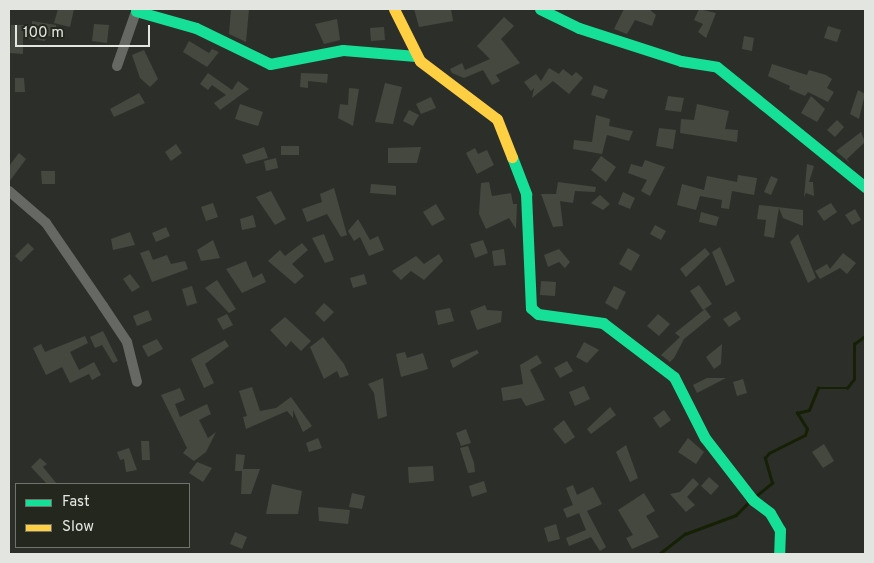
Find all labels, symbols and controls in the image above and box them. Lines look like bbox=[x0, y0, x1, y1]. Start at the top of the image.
scale bar bbox=[18, 15, 152, 47]
text: 100 m bbox=[23, 24, 64, 43]
legend bbox=[15, 483, 190, 548]
text: Fast bbox=[62, 493, 90, 512]
text: Slow bbox=[62, 518, 94, 537]

